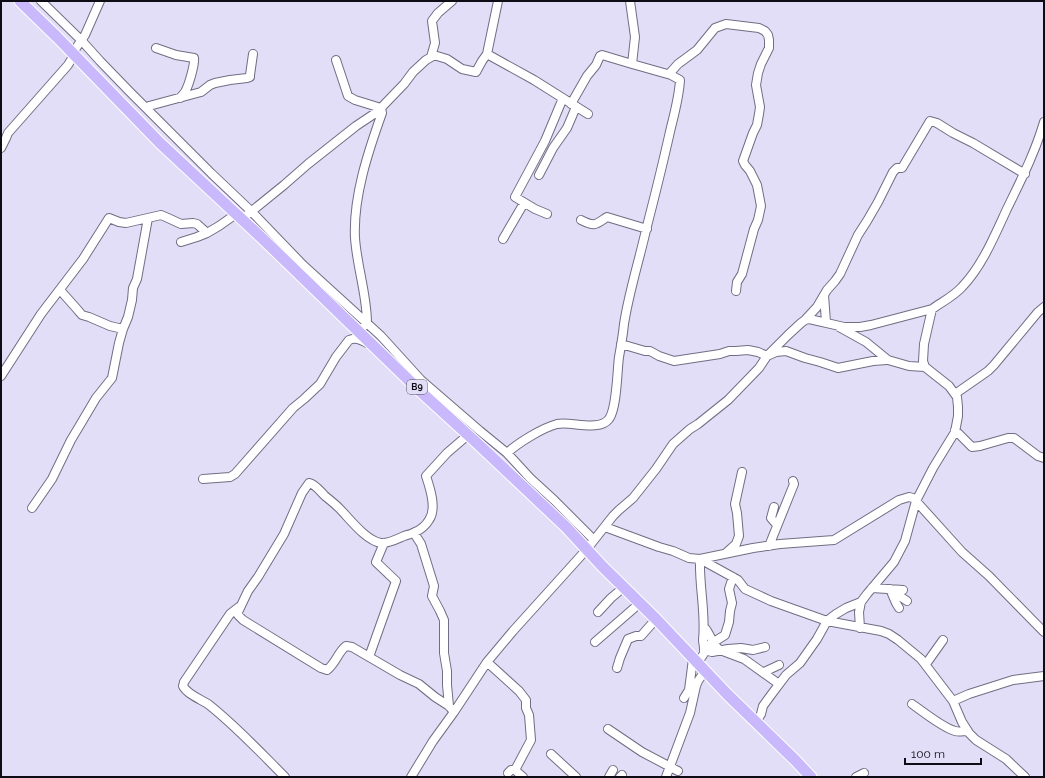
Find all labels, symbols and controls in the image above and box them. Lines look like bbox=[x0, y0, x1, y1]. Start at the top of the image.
road number: B9 bbox=[407, 380, 427, 394]
scale bar bbox=[905, 740, 981, 766]
text: 100 m bbox=[911, 747, 945, 761]

